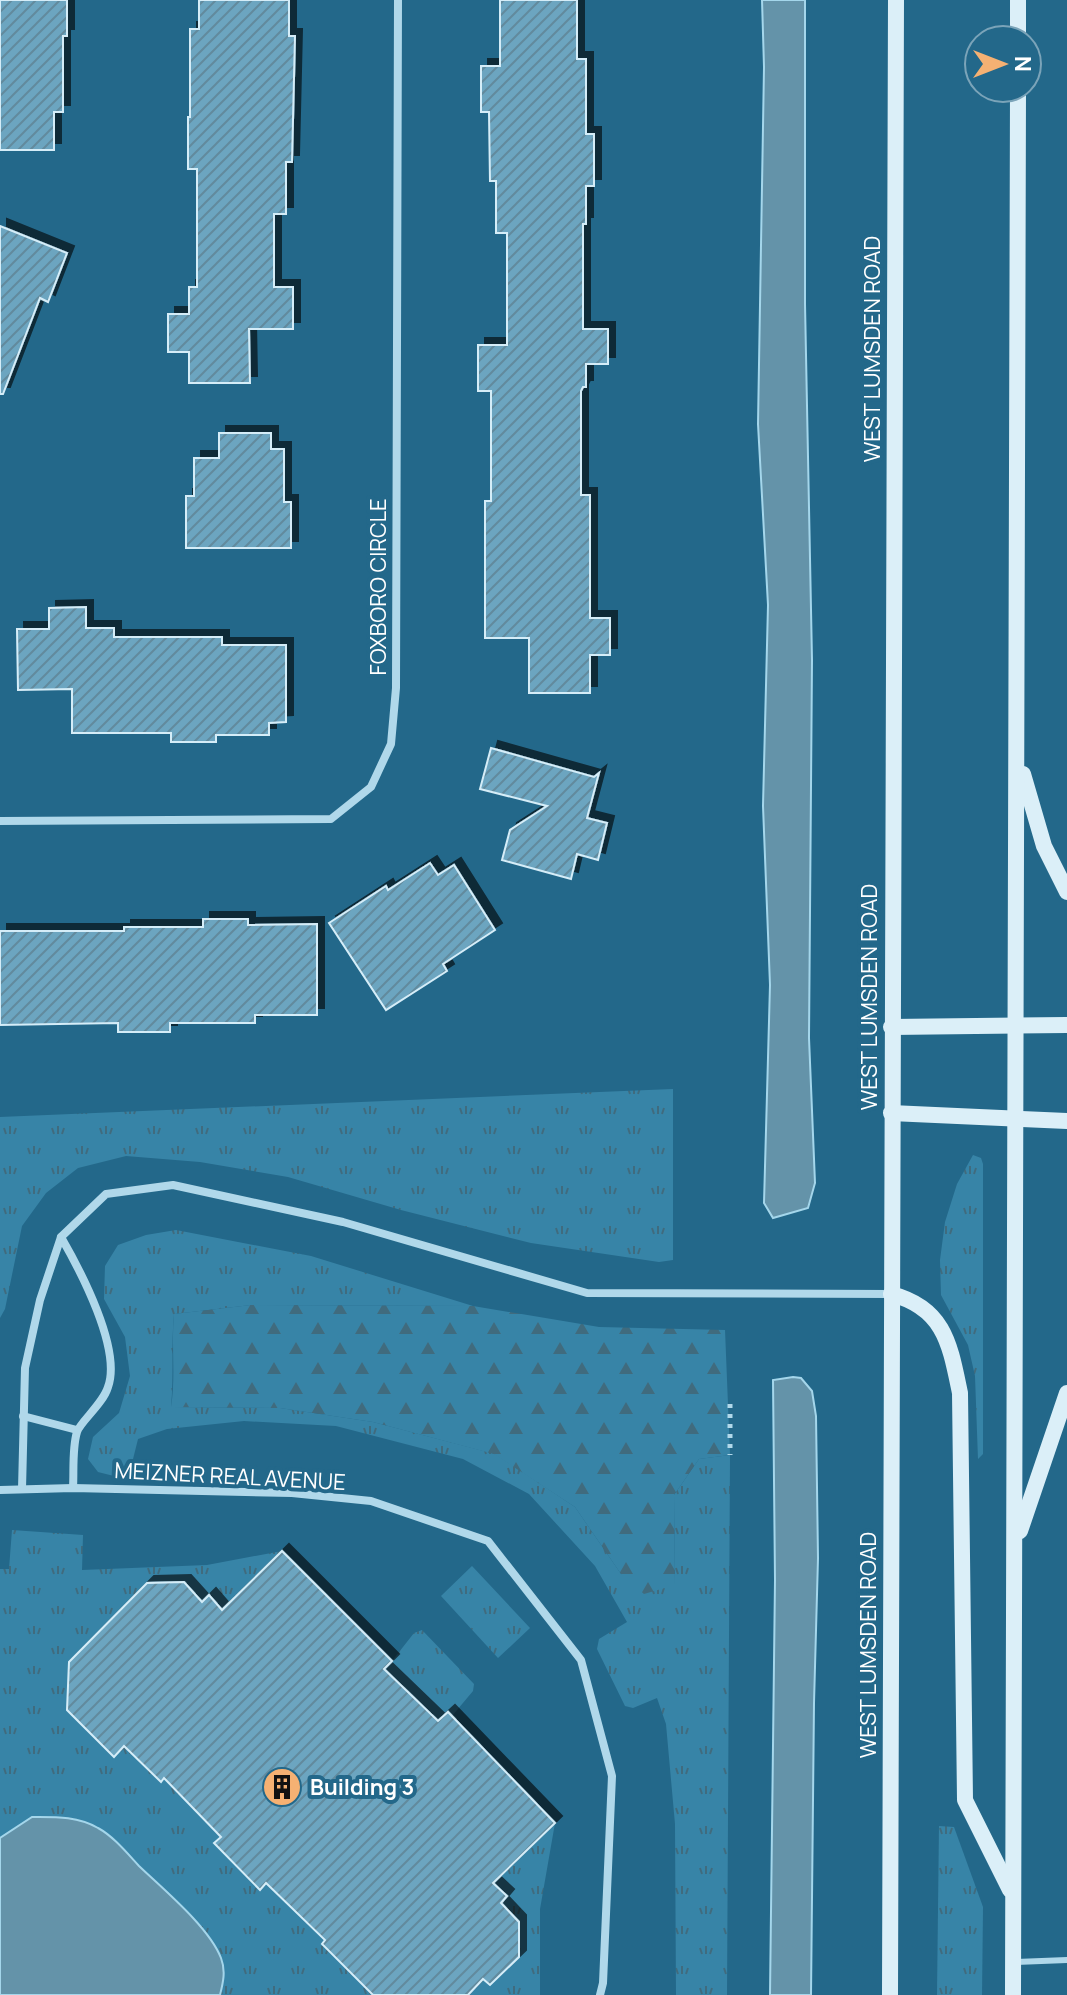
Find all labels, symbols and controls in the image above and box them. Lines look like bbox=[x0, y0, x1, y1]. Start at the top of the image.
north arrow bbox=[963, 24, 1043, 104]
text: N bbox=[1008, 56, 1038, 72]
street label: WEST LUMSDEN ROAD bbox=[857, 236, 887, 462]
street label: FOXBORO CIRCLE bbox=[363, 499, 393, 675]
street label: WEST LUMSDEN ROAD bbox=[854, 884, 884, 1110]
street label: MEIZNER REAL AVENUE bbox=[114, 1455, 346, 1497]
street label: WEST LUMSDEN ROAD bbox=[853, 1532, 883, 1758]
building icon: Building 3 bbox=[261, 1766, 303, 1808]
place label: Building 3 bbox=[310, 1772, 414, 1802]

